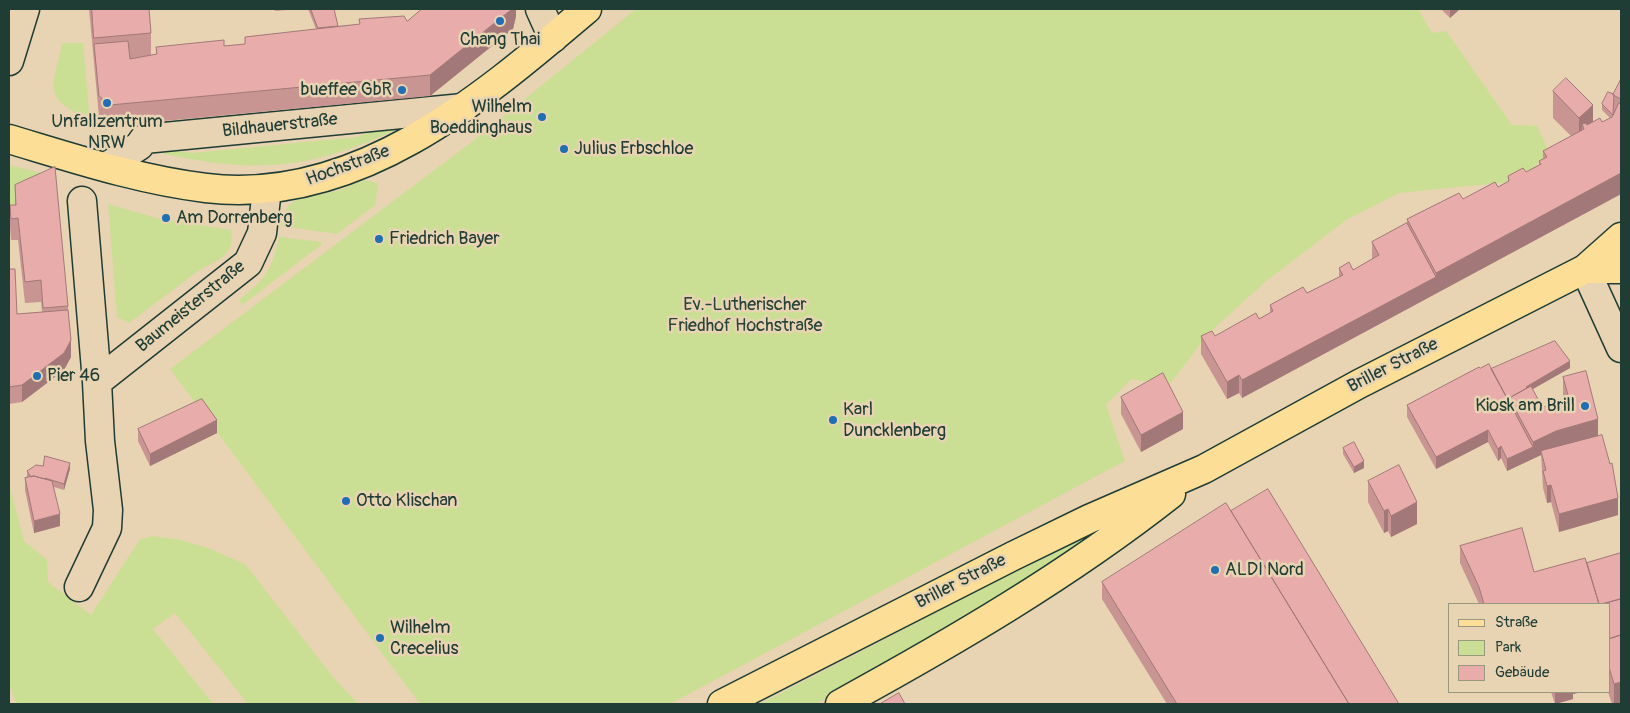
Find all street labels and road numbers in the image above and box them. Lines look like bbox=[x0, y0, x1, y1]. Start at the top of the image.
street label: Bildhauerstraße bbox=[221, 109, 339, 143]
street label: Hochstraße bbox=[303, 141, 393, 191]
street label: Baumeisterstraße bbox=[132, 256, 250, 358]
street label: Briller Straße bbox=[1344, 334, 1442, 398]
street label: Briller Straße bbox=[912, 550, 1010, 614]

